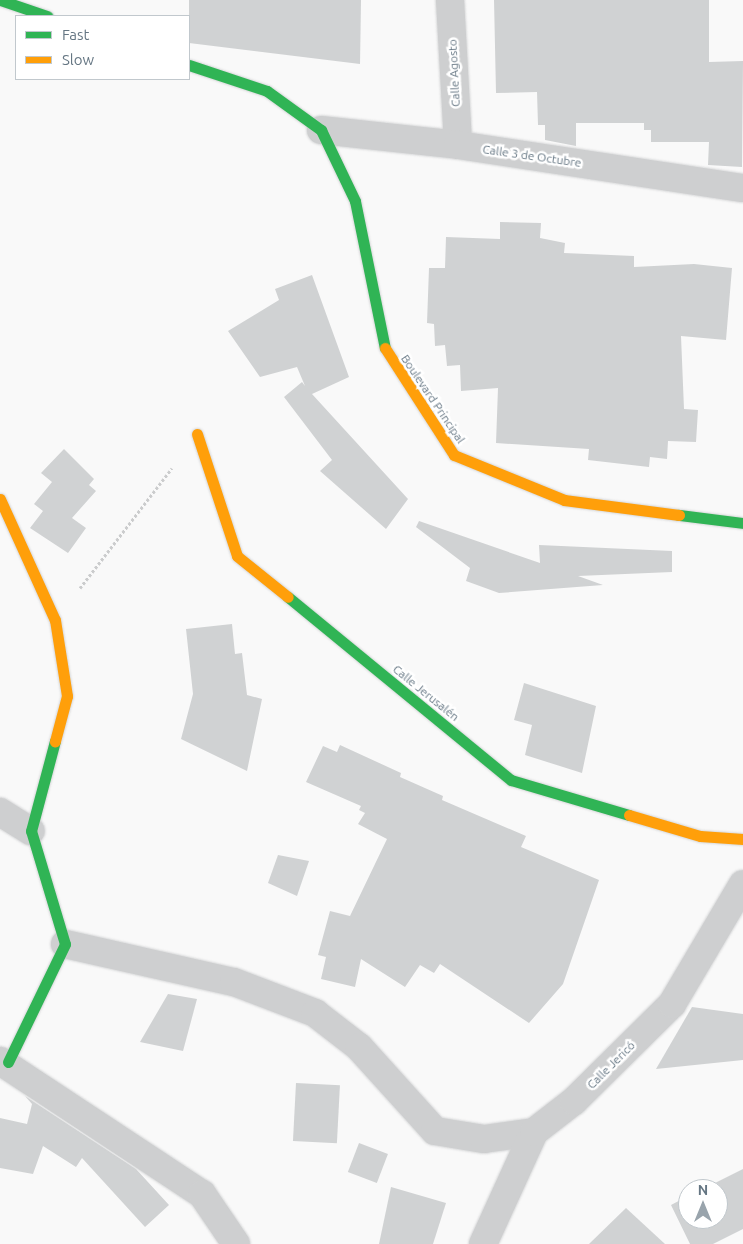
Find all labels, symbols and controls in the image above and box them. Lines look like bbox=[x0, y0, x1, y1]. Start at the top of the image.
legend bbox=[15, 15, 190, 80]
text: Fast bbox=[62, 26, 89, 43]
street label: Calle Agosto bbox=[445, 39, 463, 107]
text: Slow bbox=[62, 51, 94, 68]
street label: Calle 3 de Octubre bbox=[482, 142, 582, 170]
street label: Boulevard Principal bbox=[398, 352, 468, 446]
street label: Calle Jerusalén bbox=[390, 662, 462, 724]
street label: Calle Jericó bbox=[584, 1038, 638, 1092]
north arrow bbox=[678, 1179, 728, 1229]
text: N bbox=[698, 1182, 708, 1198]

